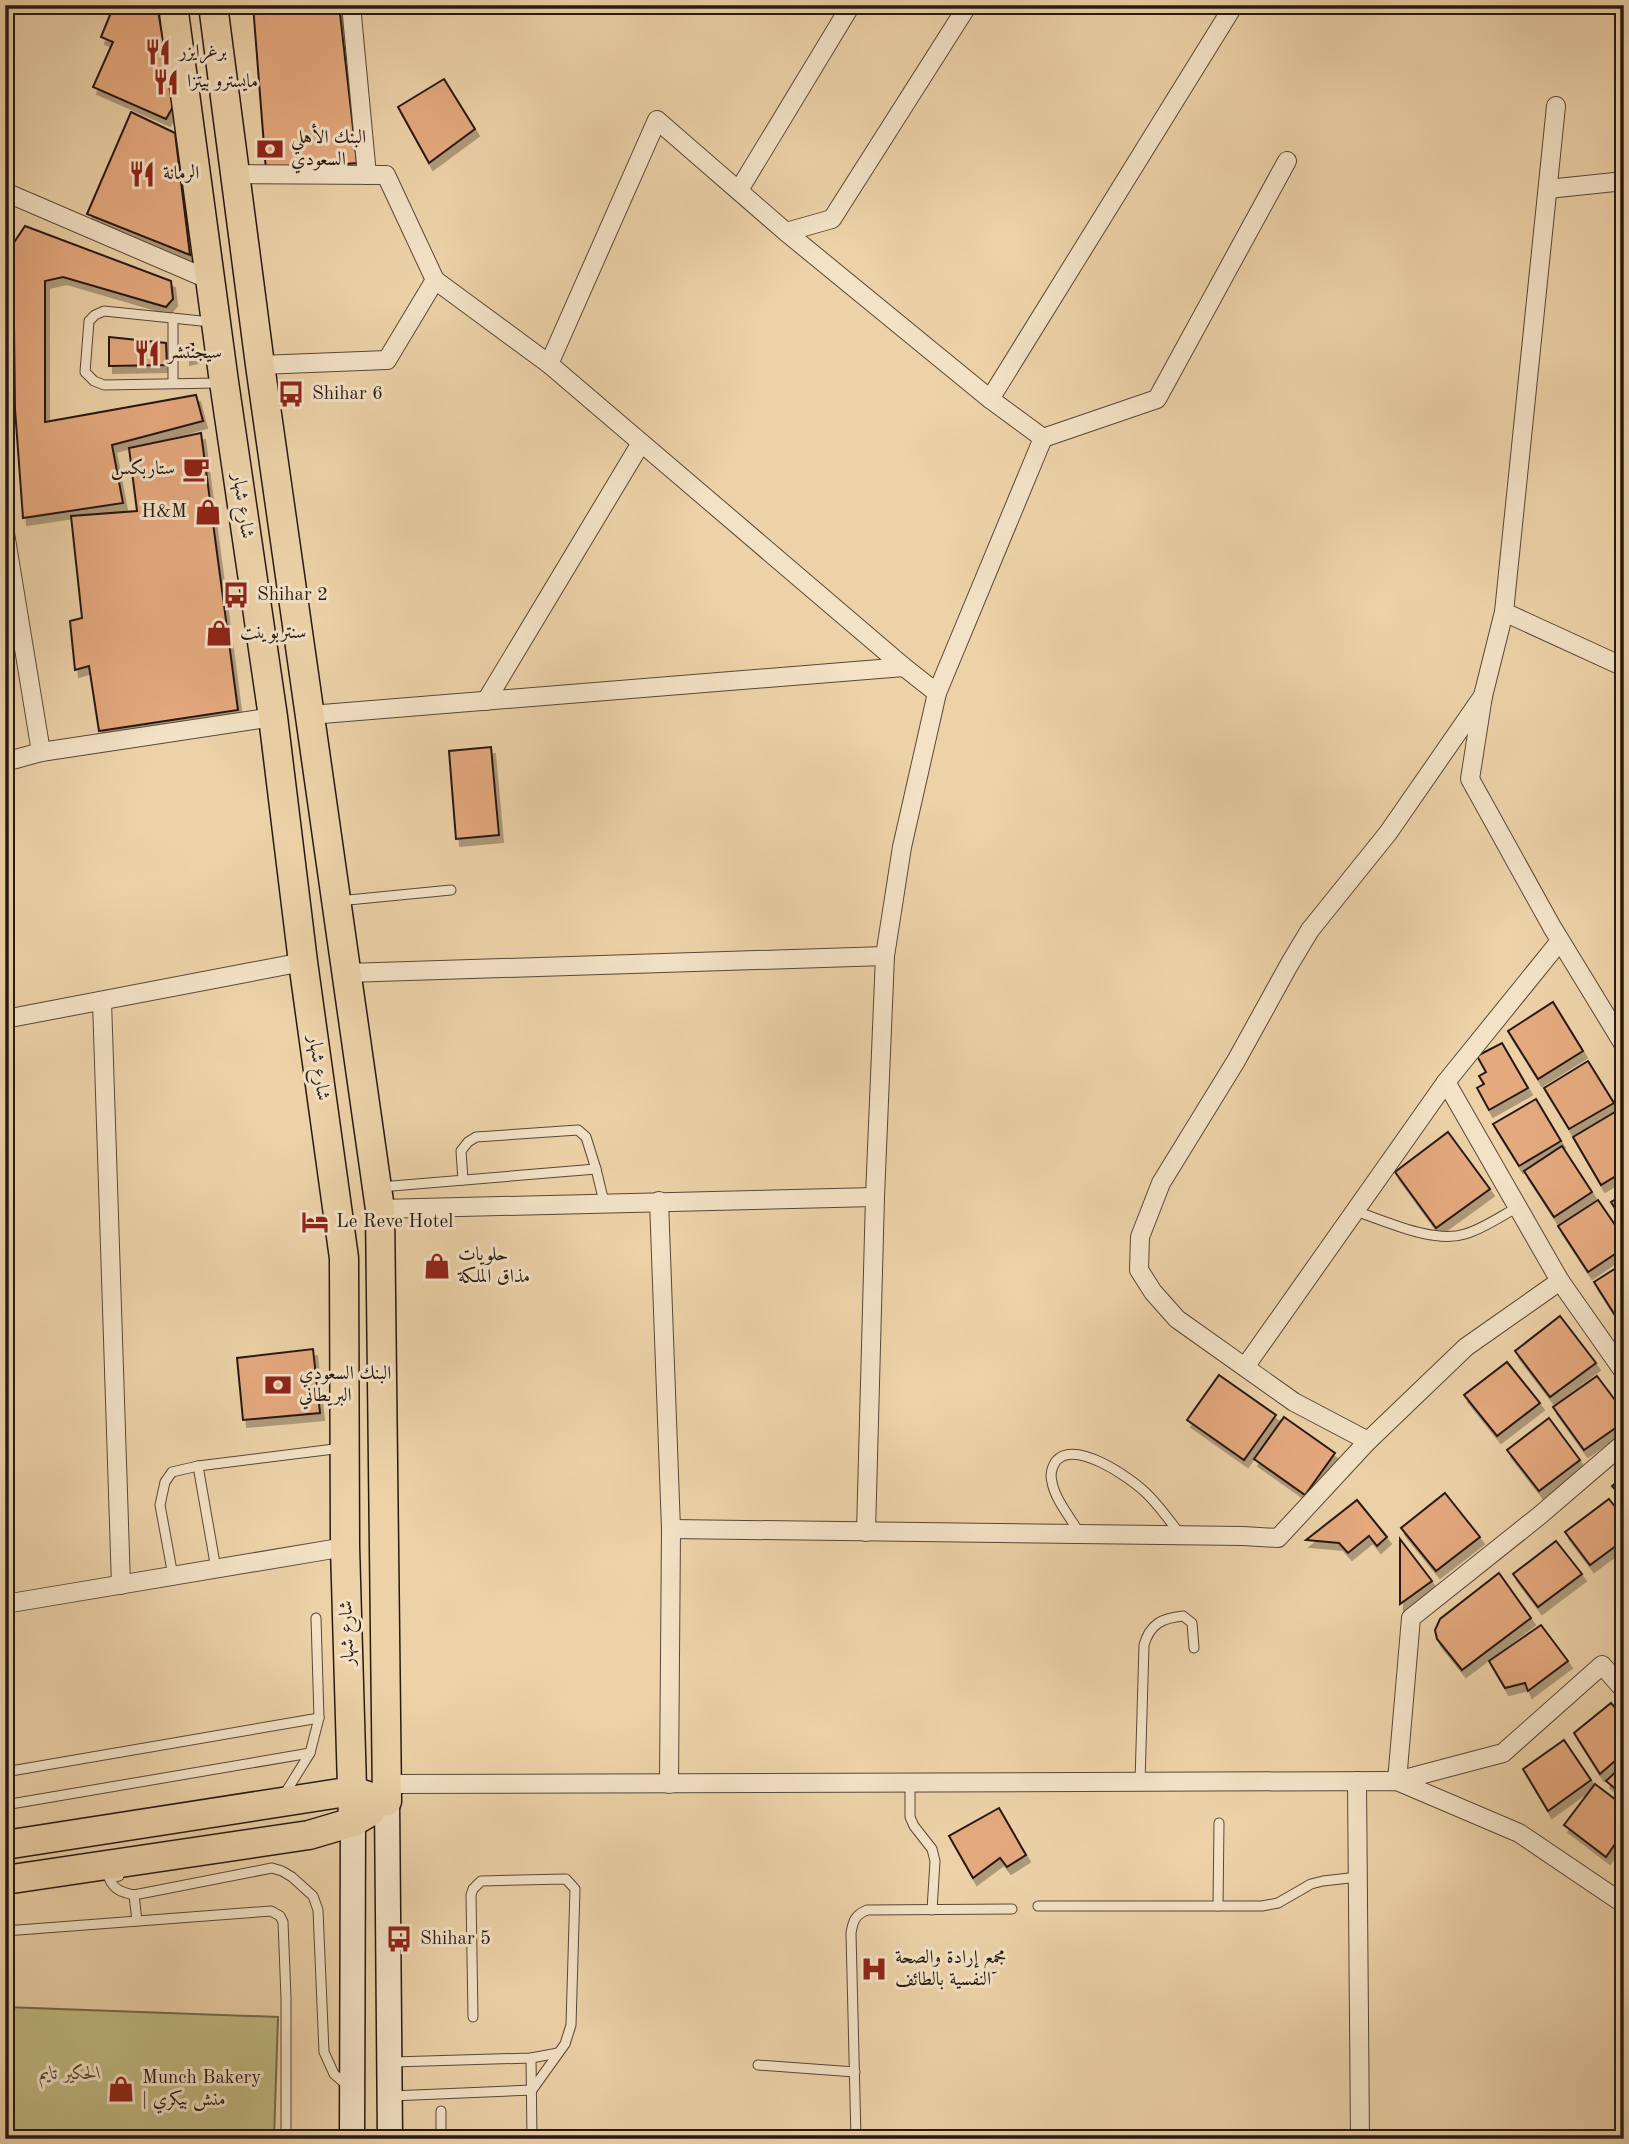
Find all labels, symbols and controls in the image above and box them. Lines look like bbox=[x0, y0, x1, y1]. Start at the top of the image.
restaurant icon: برغرايزر bbox=[143, 37, 173, 67]
place label: برغرايزر bbox=[177, 43, 227, 64]
restaurant icon: مايسترو بيتزا bbox=[151, 67, 181, 97]
place label: مايسترو بيتزا bbox=[187, 73, 258, 92]
place label: البنك الأهلي السعودي bbox=[291, 123, 366, 174]
bank icon: البنك الأهلي السعودي bbox=[255, 134, 285, 164]
restaurant icon: الرمانة bbox=[127, 159, 157, 189]
place label: الرمانة bbox=[163, 163, 199, 184]
restaurant icon: سيجنتشر bbox=[132, 338, 162, 368]
place label: سيجنتشر bbox=[166, 344, 222, 364]
bus stop icon: Shihar 6 bbox=[276, 379, 306, 409]
place label: Shihar 6 bbox=[312, 385, 383, 404]
cafe icon: ستاربكس bbox=[181, 454, 211, 484]
place label: ستاربكس bbox=[111, 458, 175, 480]
street label: شارع شهار bbox=[224, 470, 256, 540]
shop icon: H&M bbox=[193, 497, 223, 527]
place label: H&M bbox=[141, 503, 187, 522]
bus stop icon: Shihar 2 bbox=[221, 580, 251, 610]
place label: Shihar 2 bbox=[257, 586, 328, 605]
shop icon: سنتربوينت bbox=[204, 618, 234, 648]
place label: سنتربوينت bbox=[240, 624, 307, 644]
street label: شارع شهار bbox=[300, 1032, 332, 1102]
hotel icon: Le Reve Hotel bbox=[300, 1207, 330, 1237]
place label: Le Reve Hotel bbox=[336, 1213, 453, 1232]
place label: حلويات مذاق الملكة bbox=[457, 1246, 530, 1287]
shop icon: حلويات مذاق الملكة bbox=[422, 1251, 452, 1281]
place label: البنك السعودي البريطاني bbox=[299, 1364, 391, 1410]
bank icon: البنك السعودي البريطاني bbox=[263, 1370, 293, 1400]
street label: شارع شهار bbox=[337, 1600, 363, 1668]
bus stop icon: Shihar 5 bbox=[384, 1924, 414, 1954]
place label: Shihar 5 bbox=[420, 1930, 491, 1949]
place label: مجمع إرادة والصحة النفسية بالطائف bbox=[895, 1949, 1007, 1990]
hospital icon: مجمع إرادة والصحة النفسية بالطائف bbox=[859, 1954, 889, 1984]
park label: الحكير تايم bbox=[39, 2063, 101, 2089]
place label: Munch Bakery | منش بيكري bbox=[142, 2069, 261, 2114]
shop icon: Munch Bakery | منش بيكري bbox=[106, 2074, 136, 2104]

